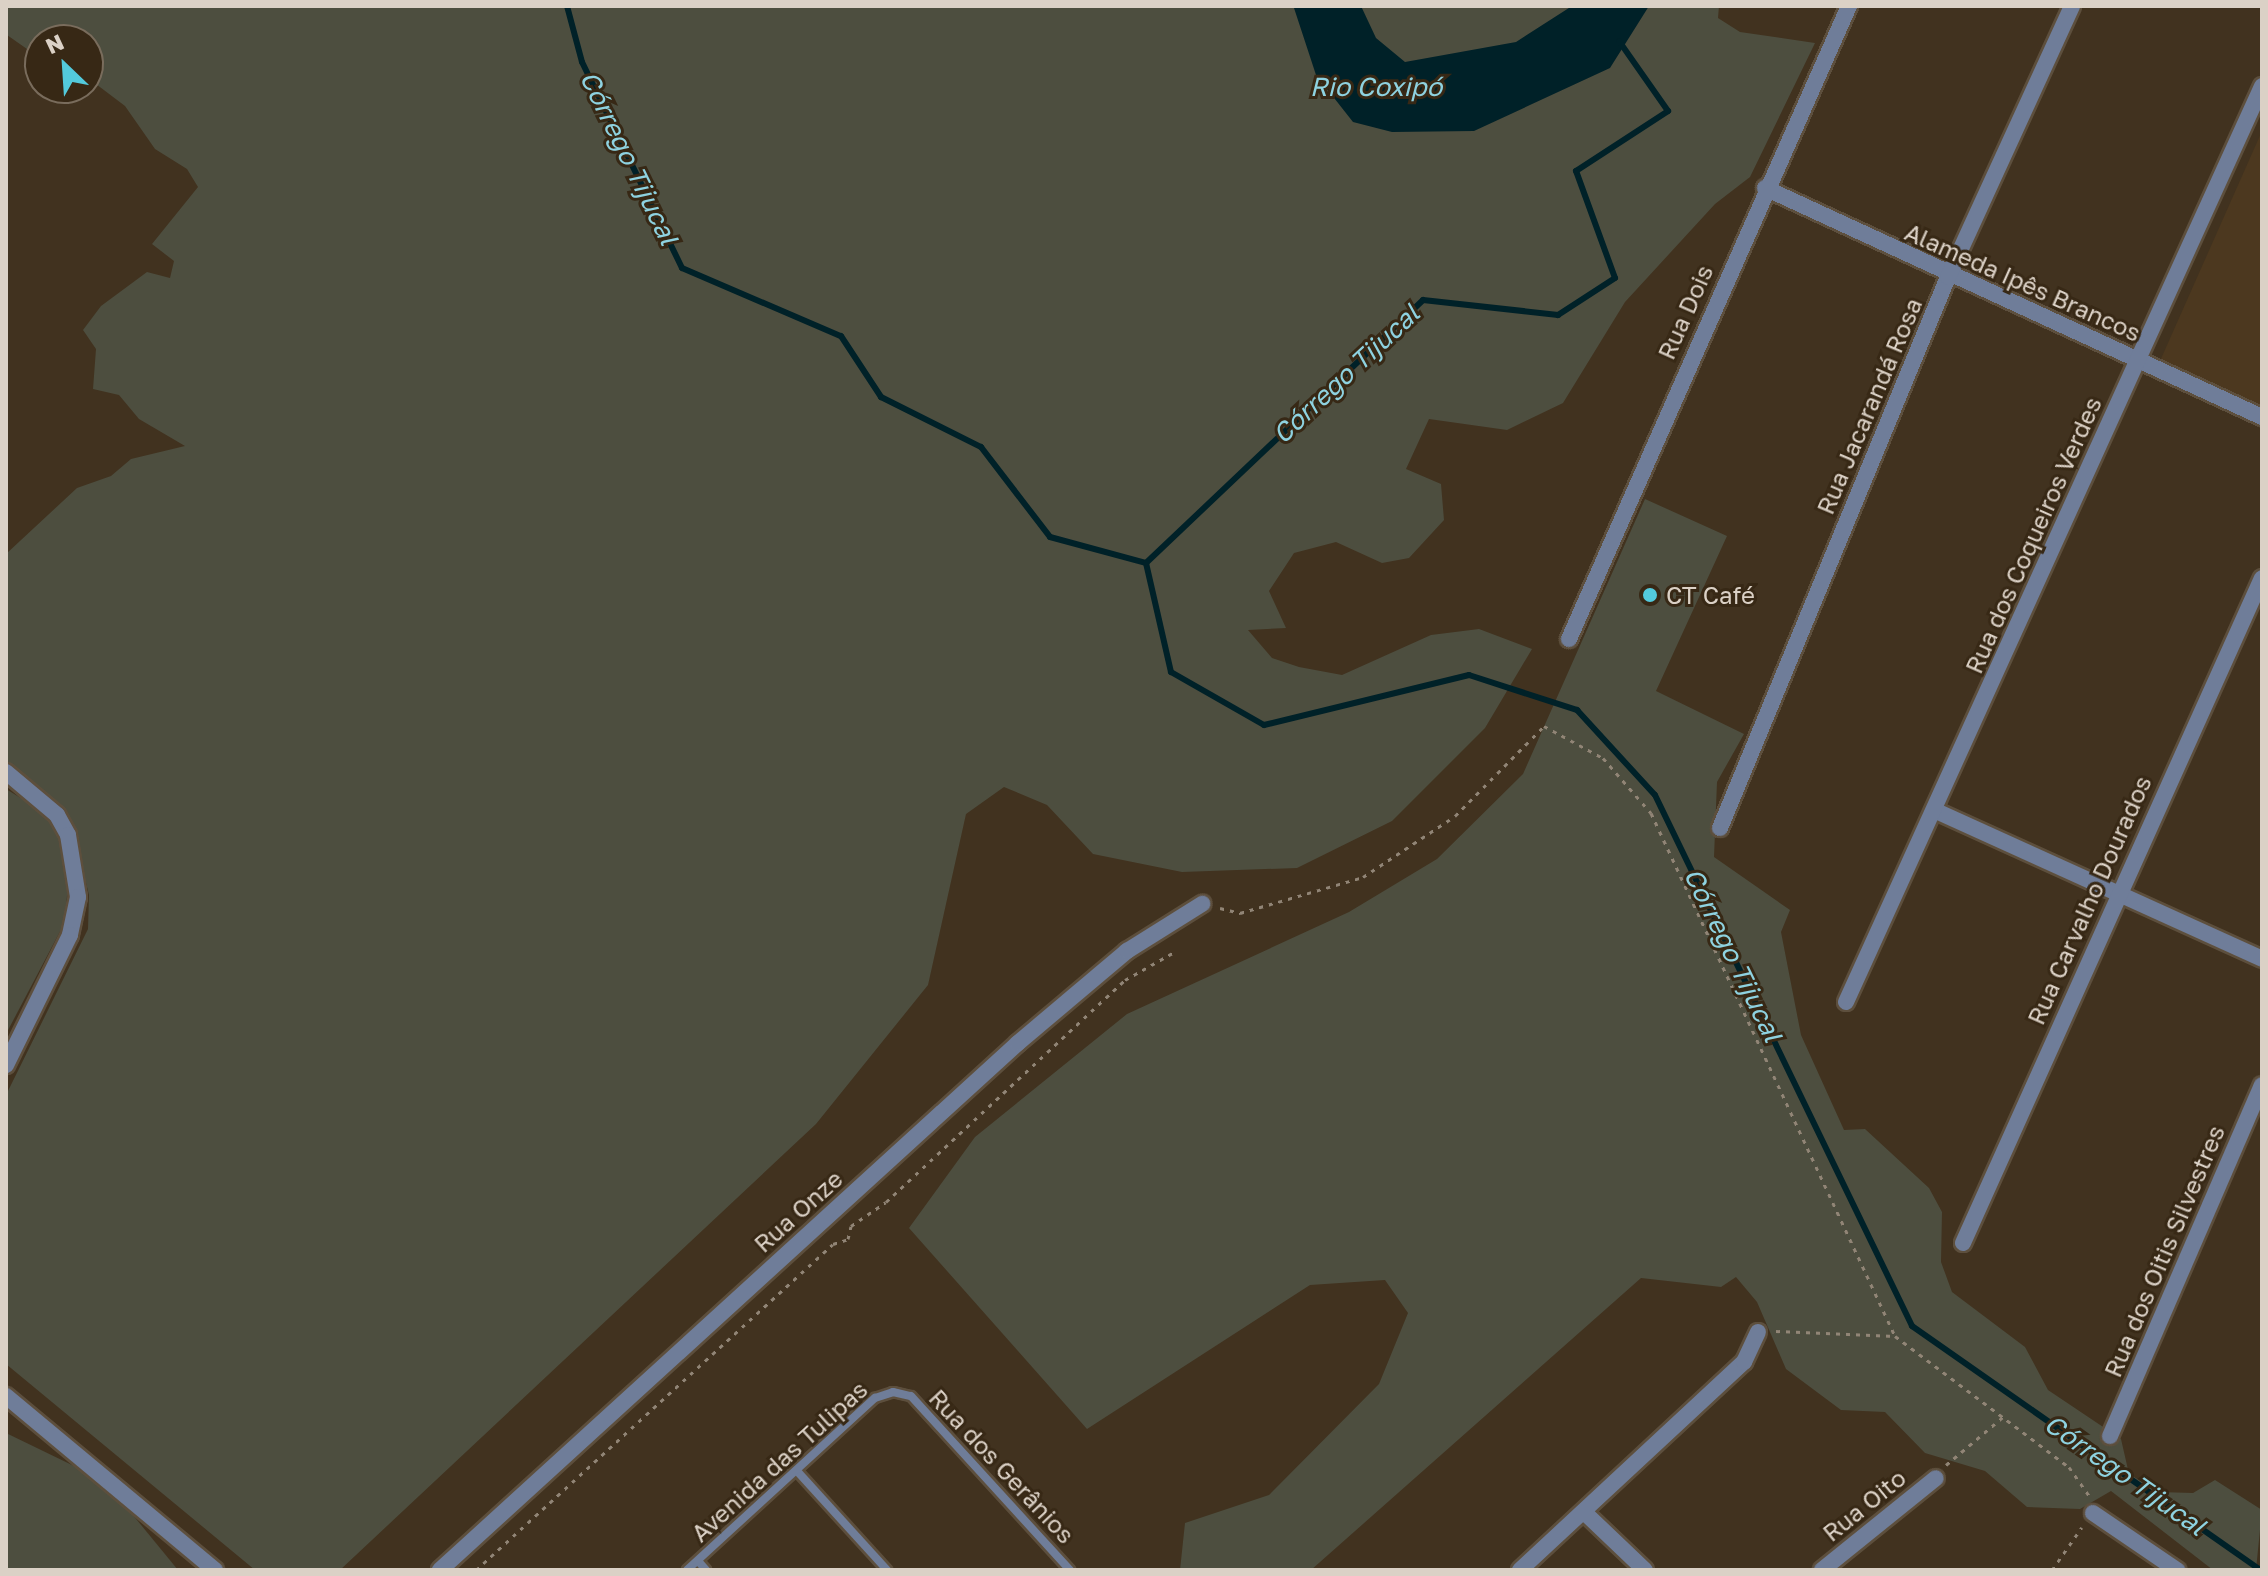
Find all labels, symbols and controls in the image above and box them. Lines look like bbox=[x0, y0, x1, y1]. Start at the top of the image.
north arrow bbox=[24, 24, 104, 104]
text: N bbox=[41, 28, 68, 59]
water label: Córrego Tijucal bbox=[573, 66, 685, 250]
water label: Rio Coxipó bbox=[1310, 71, 1442, 103]
street label: Alameda Ipês Brancos bbox=[1901, 217, 2145, 347]
street label: Rua Dois bbox=[1651, 260, 1719, 364]
street label: Rua Jacarandá Rosa bbox=[1810, 294, 1928, 518]
water label: Córrego Tijucal bbox=[1266, 298, 1426, 450]
street label: Rua dos Coqueiros Verdes bbox=[1959, 392, 2107, 678]
place label: CT Café bbox=[1666, 581, 1755, 609]
marker: CT Café bbox=[1641, 586, 1659, 604]
street label: Rua Carvalho Dourados bbox=[2021, 771, 2157, 1029]
water label: Córrego Tijucal bbox=[1677, 863, 1789, 1047]
street label: Rua dos Oitis Silvestres bbox=[2098, 1121, 2230, 1381]
street label: Rua Onze bbox=[748, 1164, 848, 1258]
street label: Avenida das Tulipas bbox=[685, 1375, 873, 1547]
street label: Rua dos Gerânios bbox=[923, 1383, 1081, 1549]
water label: Córrego Tijucal bbox=[2038, 1408, 2212, 1542]
street label: Rua Oito bbox=[1817, 1463, 1911, 1547]

